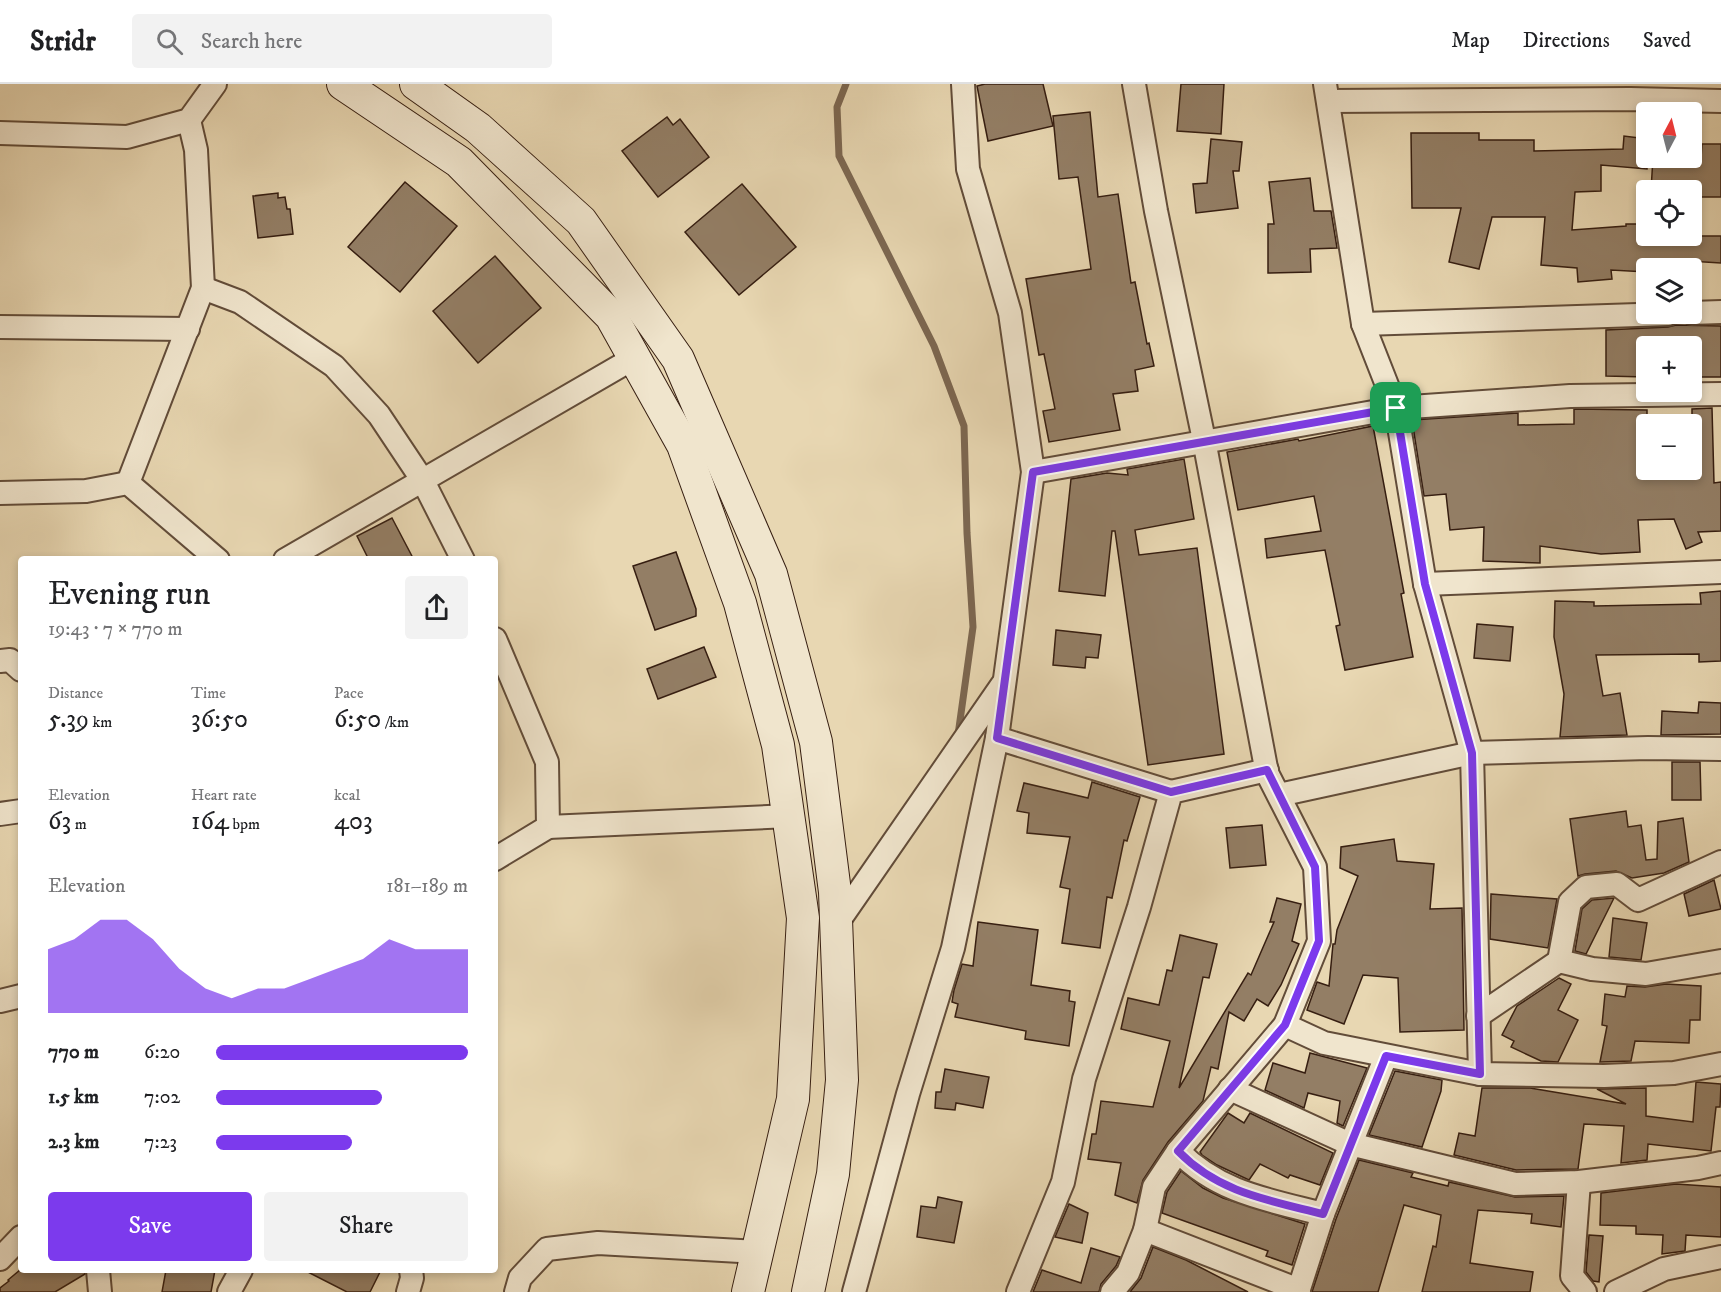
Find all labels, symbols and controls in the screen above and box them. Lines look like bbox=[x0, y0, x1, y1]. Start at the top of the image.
search box bbox=[132, 14, 552, 68]
text: Stridr bbox=[30, 24, 96, 59]
icon: search bbox=[153, 25, 186, 58]
text: Search here bbox=[201, 28, 302, 55]
text: Map bbox=[1451, 28, 1490, 54]
text: Directions bbox=[1523, 28, 1610, 54]
text: Saved bbox=[1643, 28, 1691, 54]
north arrow bbox=[1636, 102, 1702, 168]
map controls bbox=[1636, 102, 1702, 480]
button: locate bbox=[1636, 180, 1702, 246]
button: layers bbox=[1636, 258, 1702, 324]
button: + bbox=[1636, 336, 1702, 402]
pin bbox=[1370, 382, 1421, 433]
icon: arrive bbox=[1379, 391, 1412, 424]
button: − bbox=[1636, 414, 1702, 480]
text: Evening run bbox=[48, 574, 210, 615]
button: share bbox=[405, 576, 468, 639]
text: 19:43 · 7 × 770 m bbox=[48, 617, 183, 642]
text: Distance bbox=[48, 683, 103, 703]
text: Time bbox=[191, 683, 226, 703]
text: Pace bbox=[334, 683, 364, 703]
text: 5.39 bbox=[48, 703, 89, 736]
text: 36:50 bbox=[191, 703, 248, 736]
text: 6:50 bbox=[334, 703, 381, 736]
text: km bbox=[89, 712, 112, 732]
text: /km bbox=[381, 712, 409, 732]
text: Elevation bbox=[48, 785, 110, 805]
text: Heart rate bbox=[191, 785, 257, 805]
text: kcal bbox=[334, 785, 360, 805]
text: 63 bbox=[48, 805, 71, 838]
text: 164 bbox=[191, 805, 229, 838]
text: 403 bbox=[334, 805, 373, 838]
text: m bbox=[71, 814, 87, 834]
text: bpm bbox=[229, 814, 260, 834]
text: Elevation bbox=[48, 874, 125, 899]
text: 181–189 m bbox=[386, 874, 468, 899]
text: 770 m bbox=[48, 1040, 99, 1065]
text: 6:20 bbox=[144, 1040, 180, 1065]
text: 1.5 km bbox=[48, 1085, 99, 1110]
text: 7:02 bbox=[144, 1085, 180, 1110]
text: 2.3 km bbox=[48, 1130, 100, 1155]
text: 7:23 bbox=[144, 1130, 177, 1155]
button: Save bbox=[48, 1192, 252, 1261]
button: Share bbox=[264, 1192, 468, 1261]

